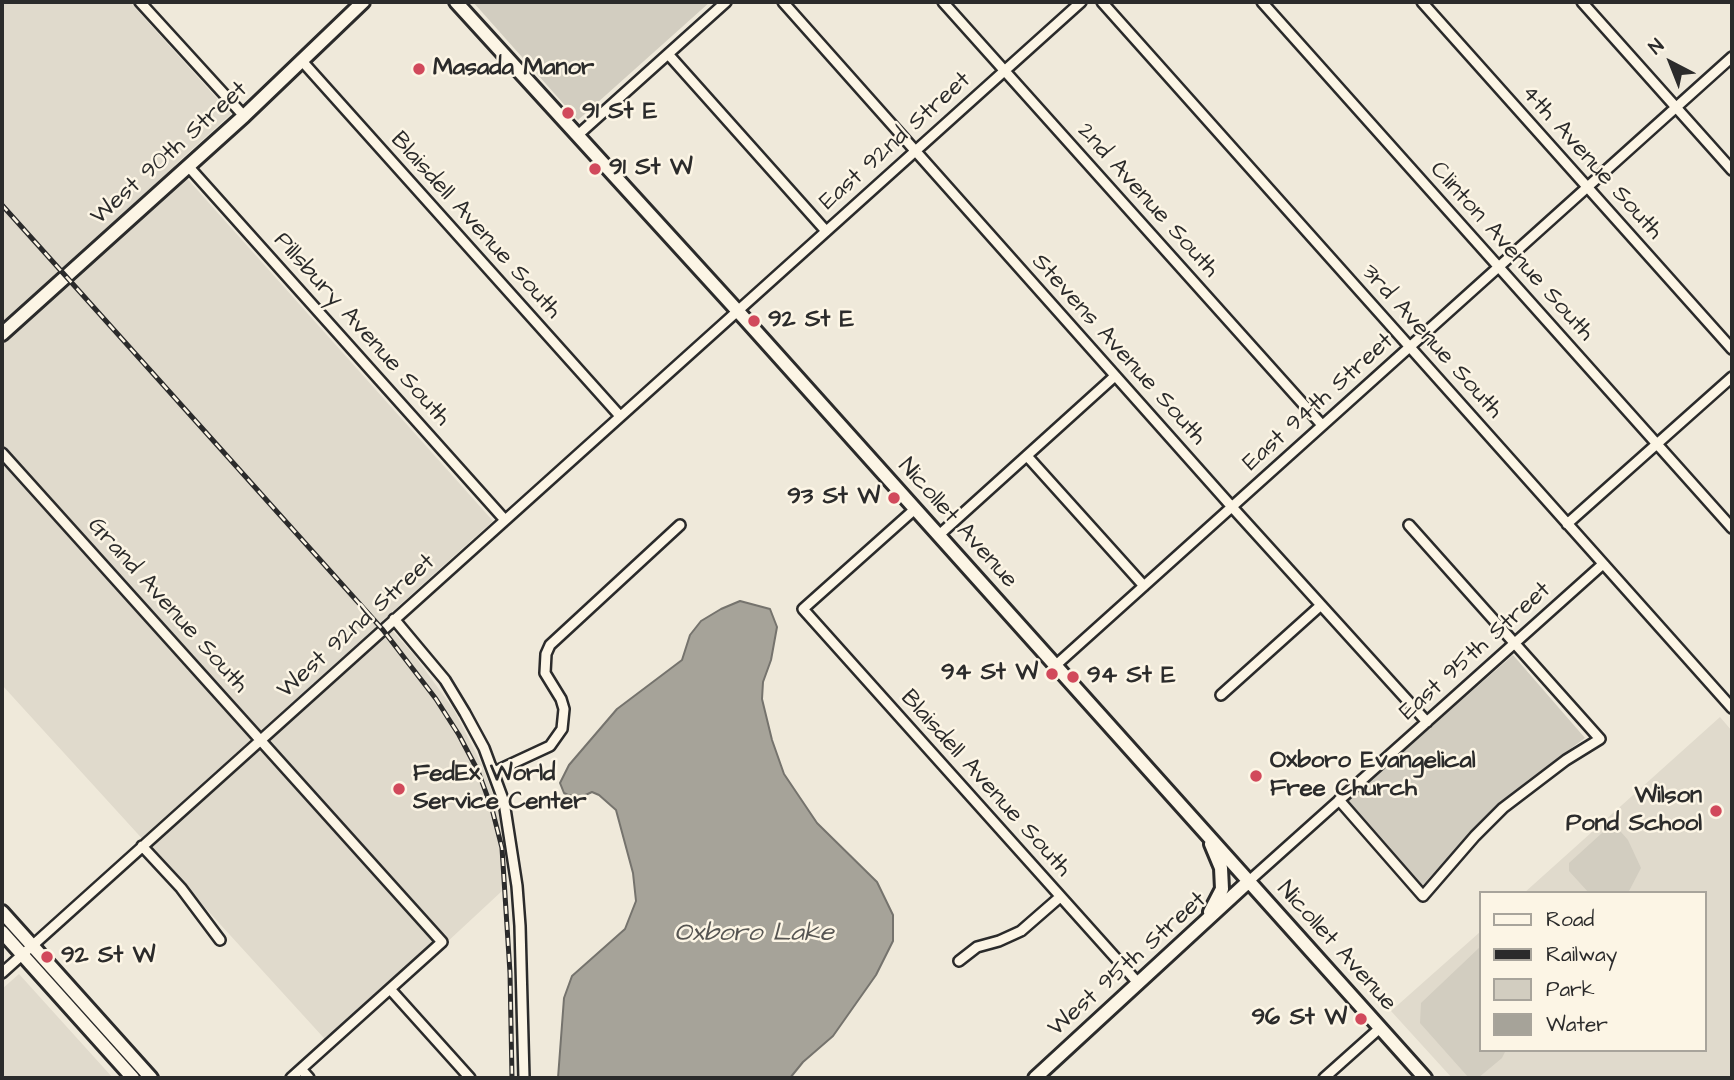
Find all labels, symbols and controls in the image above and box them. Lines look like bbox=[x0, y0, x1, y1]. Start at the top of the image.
north arrow bbox=[1636, 28, 1706, 98]
text: N bbox=[1643, 33, 1670, 61]
place label: Masada Manor bbox=[433, 55, 594, 83]
marker: Masada Manor bbox=[411, 61, 427, 77]
street label: East 92nd Street bbox=[815, 67, 977, 217]
street label: West 90th Street bbox=[86, 76, 254, 232]
street label: 4th Avenue South bbox=[1514, 80, 1668, 246]
place label: 91 St E bbox=[582, 99, 657, 127]
marker: 91 St E bbox=[560, 105, 576, 121]
street label: 2nd Avenue South bbox=[1070, 118, 1224, 284]
street label: Blaisdell Avenue South bbox=[384, 127, 566, 325]
place label: 91 St W bbox=[609, 155, 693, 183]
street label: Clinton Avenue South bbox=[1423, 156, 1599, 348]
marker: 91 St W bbox=[587, 161, 603, 177]
street label: Pillsbury Avenue South bbox=[266, 227, 456, 433]
street label: Stevens Avenue South bbox=[1025, 248, 1211, 452]
street label: 3rd Avenue South bbox=[1354, 259, 1508, 425]
place label: 92 St E bbox=[768, 307, 854, 335]
marker: 92 St E bbox=[746, 313, 762, 329]
street label: East 94th Street bbox=[1238, 328, 1400, 478]
street label: Nicollet Avenue bbox=[891, 453, 1023, 595]
place label: 93 St W bbox=[787, 484, 880, 512]
marker: 93 St W bbox=[886, 490, 902, 506]
street label: Grand Avenue South bbox=[81, 512, 253, 700]
street label: West 92nd Street bbox=[272, 549, 442, 705]
street label: East 95th Street bbox=[1394, 577, 1558, 727]
place label: 94 St W bbox=[941, 660, 1038, 688]
place label: 94 St E bbox=[1087, 663, 1176, 691]
marker: 94 St W bbox=[1044, 666, 1060, 682]
marker: 94 St E bbox=[1065, 669, 1081, 685]
street label: Blaisdell Avenue South bbox=[894, 685, 1076, 883]
place label: Oxboro Evangelical Free Church bbox=[1270, 748, 1476, 804]
place label: FedEx World Service Center bbox=[413, 761, 586, 817]
marker: Oxboro Evangelical Free Church bbox=[1248, 768, 1264, 784]
marker: FedEx World Service Center bbox=[391, 781, 407, 797]
place label: Wilson Pond School bbox=[1566, 783, 1702, 839]
marker: Wilson Pond School bbox=[1708, 803, 1724, 819]
street label: Nicollet Avenue bbox=[1270, 876, 1402, 1018]
street label: West 95th Street bbox=[1043, 886, 1213, 1044]
legend bbox=[1478, 891, 1706, 1052]
text: Road bbox=[1546, 905, 1594, 934]
water label: Oxboro Lake bbox=[674, 919, 834, 951]
text: Railway bbox=[1546, 940, 1617, 969]
place label: 92 St W bbox=[61, 943, 155, 971]
marker: 92 St W bbox=[39, 949, 55, 965]
text: Park bbox=[1546, 975, 1595, 1004]
place label: 96 St W bbox=[1251, 1005, 1347, 1033]
text: Water bbox=[1546, 1010, 1608, 1039]
marker: 96 St W bbox=[1353, 1011, 1369, 1027]

